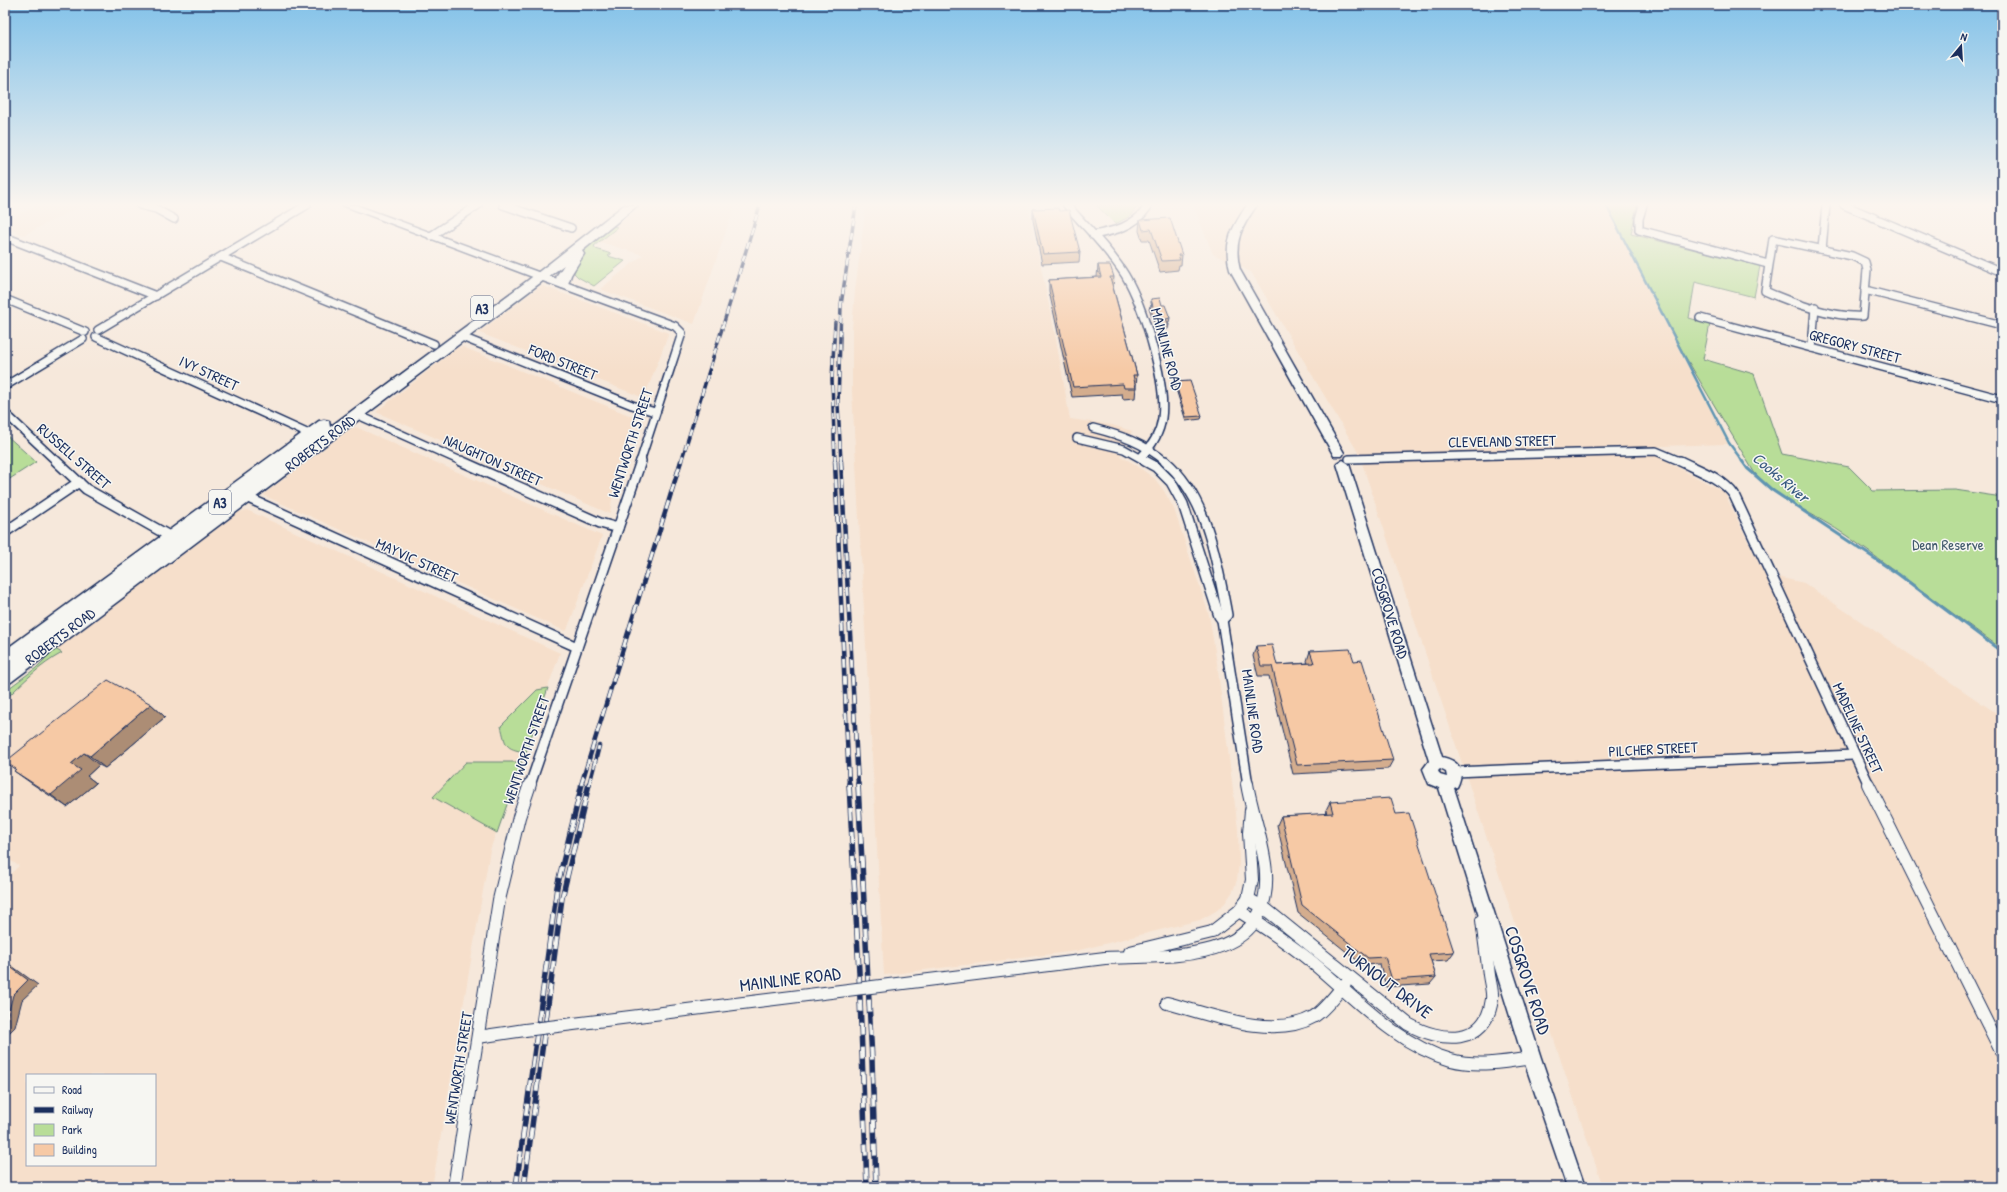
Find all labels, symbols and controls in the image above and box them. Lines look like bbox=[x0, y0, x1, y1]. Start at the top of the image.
north arrow bbox=[1941, 26, 1981, 66]
text: N bbox=[1959, 29, 1969, 44]
road number: A3 bbox=[471, 296, 493, 320]
street label: MAINLINE ROAD bbox=[1146, 305, 1188, 393]
street label: GREGORY STREET bbox=[1807, 324, 1904, 369]
street label: FORD STREET bbox=[525, 338, 601, 386]
street label: IVY STREET bbox=[176, 350, 243, 396]
street label: WENTWORTH STREET bbox=[602, 385, 658, 500]
street label: ROBERTS ROAD bbox=[280, 409, 360, 476]
street label: RUSSELL STREET bbox=[33, 418, 116, 494]
street label: NAUGHTON STREET bbox=[441, 429, 546, 491]
street label: CLEVELAND STREET bbox=[1448, 430, 1557, 452]
water label: Cooks River bbox=[1748, 447, 1815, 508]
road number: A3 bbox=[209, 490, 231, 514]
street label: MAYVIC STREET bbox=[373, 533, 462, 588]
park label: Dean Reserve bbox=[1912, 534, 1984, 555]
street label: COSGROVE ROAD bbox=[1366, 565, 1414, 662]
street label: ROBERTS ROAD bbox=[20, 602, 100, 669]
street label: MAINLINE ROAD bbox=[1237, 668, 1269, 755]
street label: MADELINE STREET bbox=[1828, 679, 1889, 778]
street label: WENTWORTH STREET bbox=[498, 692, 555, 807]
street label: PILCHER STREET bbox=[1608, 736, 1699, 762]
street label: COSGROVE ROAD bbox=[1499, 923, 1557, 1038]
street label: TURNOUT DRIVE bbox=[1337, 940, 1438, 1024]
street label: MAINLINE ROAD bbox=[738, 960, 842, 998]
street label: WENTWORTH STREET bbox=[439, 1009, 477, 1126]
legend bbox=[26, 1074, 156, 1166]
text: Road bbox=[62, 1081, 82, 1098]
text: Railway bbox=[62, 1101, 93, 1118]
text: Park bbox=[62, 1121, 82, 1138]
text: Building bbox=[62, 1141, 97, 1158]

